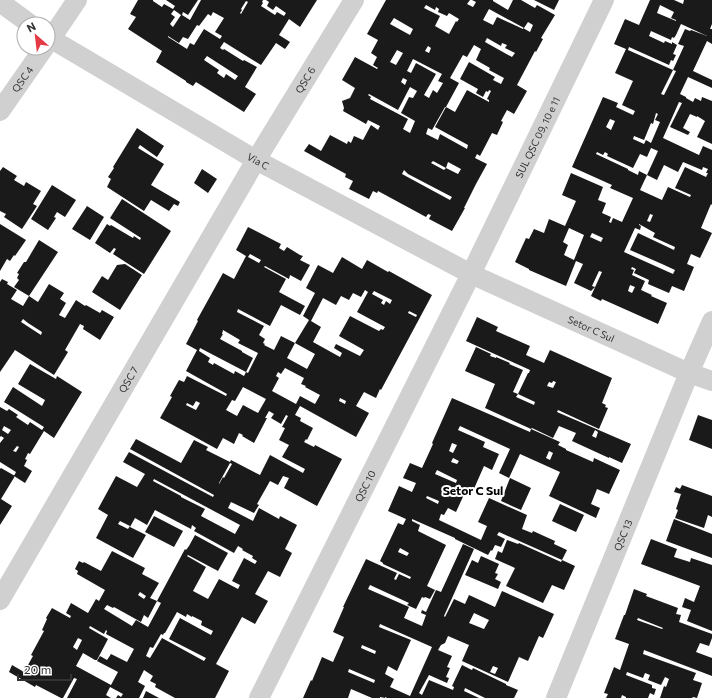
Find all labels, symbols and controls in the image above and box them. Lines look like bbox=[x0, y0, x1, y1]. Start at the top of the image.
north arrow bbox=[16, 16, 56, 56]
text: N bbox=[24, 19, 38, 34]
street label: QSC 4 bbox=[9, 64, 36, 94]
street label: QSC 6 bbox=[292, 64, 318, 95]
street label: SUL QSC 09, 10 e 11 bbox=[513, 95, 562, 180]
street label: Via C bbox=[245, 150, 271, 172]
street label: Setor C Sul bbox=[566, 313, 616, 344]
street label: QSC 7 bbox=[116, 364, 140, 395]
street label: QSC 10 bbox=[352, 468, 378, 504]
district label: Setor C Sul bbox=[443, 483, 503, 497]
street label: QSC 13 bbox=[611, 517, 635, 553]
scale bar bbox=[18, 656, 71, 682]
text: 20 m bbox=[24, 662, 51, 676]

